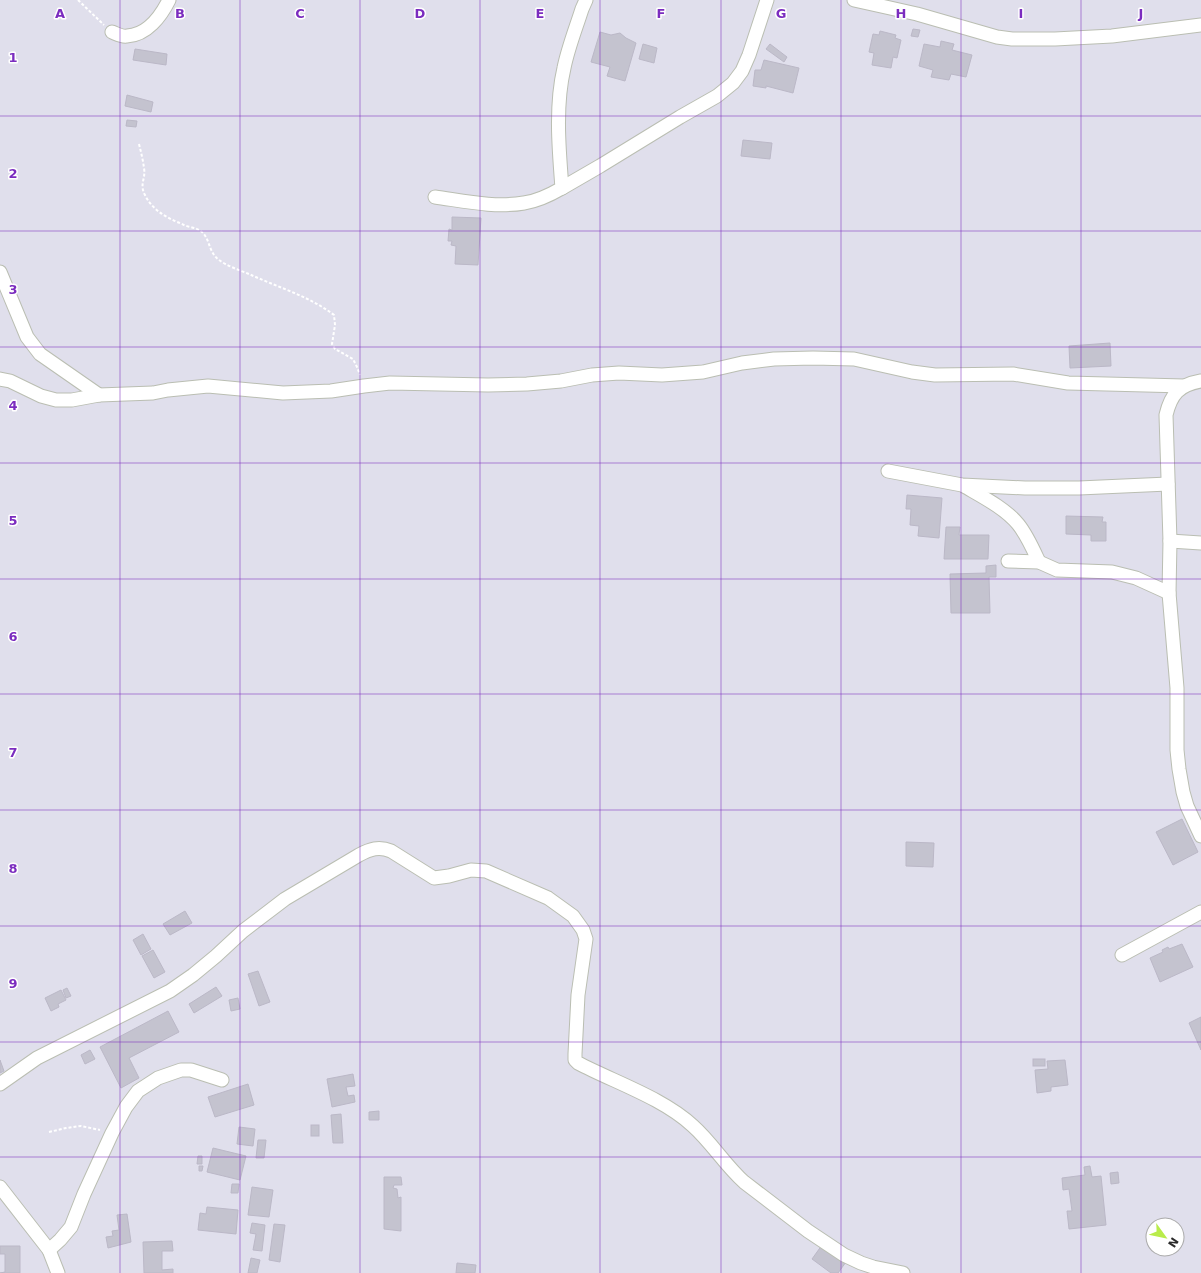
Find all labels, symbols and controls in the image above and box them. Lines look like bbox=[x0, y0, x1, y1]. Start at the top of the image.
text: A bbox=[55, 6, 65, 21]
text: B bbox=[175, 6, 185, 21]
text: C bbox=[295, 6, 305, 21]
text: D bbox=[415, 6, 426, 21]
text: E bbox=[536, 6, 544, 21]
text: F bbox=[657, 6, 665, 21]
text: G bbox=[776, 6, 786, 21]
text: H bbox=[896, 6, 906, 21]
text: I bbox=[1019, 6, 1023, 21]
text: J bbox=[1138, 6, 1143, 21]
text: 1 bbox=[8, 50, 18, 65]
text: 2 bbox=[8, 166, 18, 181]
text: 3 bbox=[8, 282, 18, 297]
text: 4 bbox=[8, 398, 18, 413]
text: 5 bbox=[8, 513, 18, 528]
text: 6 bbox=[8, 629, 18, 644]
text: 7 bbox=[8, 745, 18, 760]
text: 8 bbox=[8, 861, 18, 876]
text: 9 bbox=[8, 976, 18, 991]
north arrow bbox=[1145, 1217, 1185, 1257]
text: N bbox=[1165, 1235, 1181, 1250]

